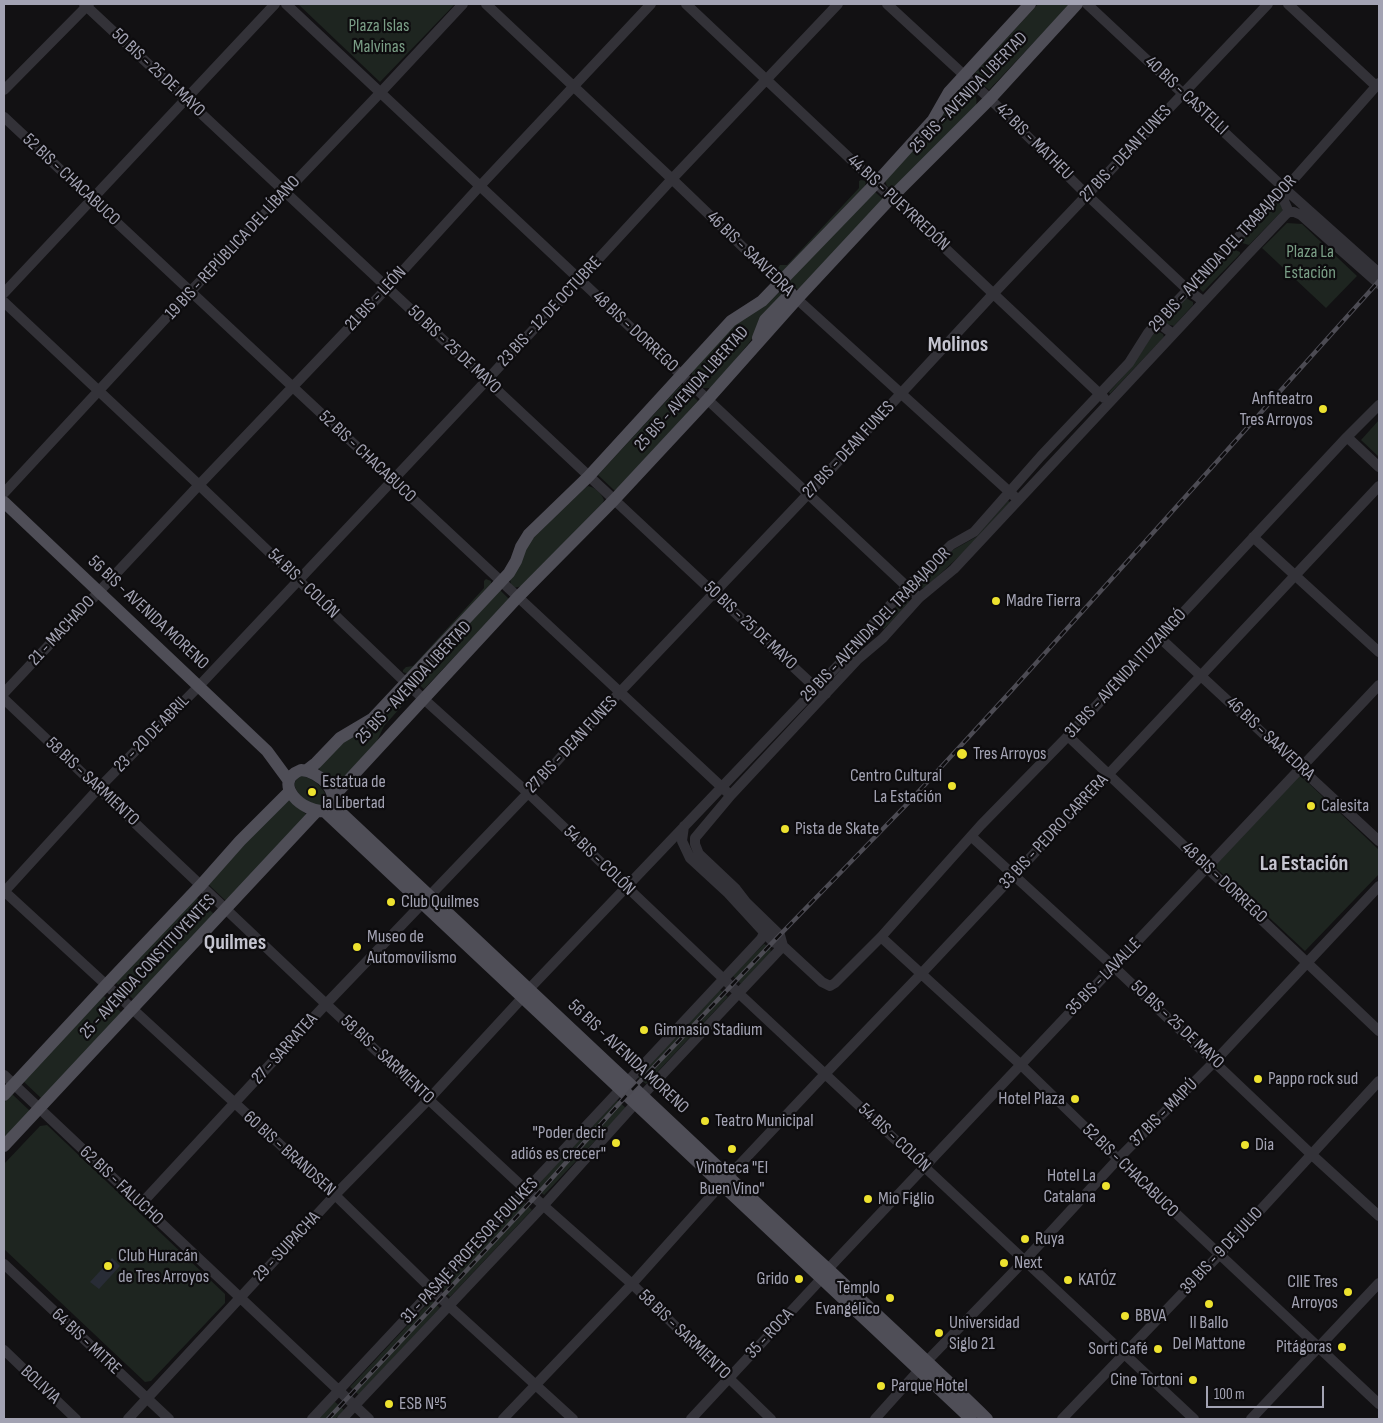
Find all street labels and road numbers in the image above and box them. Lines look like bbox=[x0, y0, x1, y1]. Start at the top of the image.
street label: 50 BIS - 25 DE MAYO bbox=[107, 24, 209, 122]
street label: 25 BIS - AVENIDA LIBERTAD bbox=[905, 28, 1033, 158]
street label: 40 BIS - CASTELLI bbox=[1140, 52, 1232, 140]
street label: 42 BIS - MATHEU bbox=[991, 99, 1077, 185]
street label: 27 BIS - DEAN FUNES bbox=[1075, 101, 1177, 207]
street label: 52 BIS - CHACABUCO bbox=[18, 129, 124, 231]
street label: 44 BIS - PUEYRREDÓN bbox=[842, 150, 954, 256]
street label: 29 BIS - AVENIDA DEL TRABAJADOR bbox=[1145, 171, 1301, 337]
street label: 19 BIS - REPÚBLICA DEL LÍBANO bbox=[161, 172, 305, 324]
street label: 46 BIS - SAAVEDRA bbox=[702, 207, 798, 301]
street label: 23 BIS - 12 DE OCTUBRE bbox=[493, 252, 607, 372]
street label: 21 BIS - LEÓN bbox=[341, 262, 411, 336]
street label: 48 BIS - DORREGO bbox=[588, 287, 682, 377]
street label: 50 BIS - 25 DE MAYO bbox=[403, 301, 505, 399]
street label: 25 BIS - AVENIDA LIBERTAD bbox=[630, 322, 754, 456]
street label: 27 BIS - DEAN FUNES bbox=[798, 397, 900, 503]
street label: 52 BIS - CHACABUCO bbox=[314, 406, 420, 508]
street label: 29 BIS - AVENIDA DEL TRABAJADOR bbox=[796, 543, 956, 707]
street label: 54 BIS - COLÓN bbox=[263, 545, 343, 623]
street label: 56 BIS - AVENIDA MORENO bbox=[83, 551, 213, 675]
street label: 50 BIS - 25 DE MAYO bbox=[699, 577, 801, 675]
street label: 21 - MACHADO bbox=[24, 592, 100, 670]
street label: 31 BIS - AVENIDA ITUZAINGÓ bbox=[1061, 605, 1191, 743]
street label: 25 BIS - AVENIDA LIBERTAD bbox=[351, 617, 477, 749]
street label: 23 - 20 DE ABRIL bbox=[110, 691, 194, 777]
street label: 27 BIS - DEAN FUNES bbox=[521, 692, 623, 798]
street label: 46 BIS - SAAVEDRA bbox=[1221, 693, 1319, 785]
street label: 58 BIS - SARMIENTO bbox=[41, 733, 143, 831]
street label: 33 BIS - PEDRO CARRERA bbox=[995, 770, 1113, 894]
street label: 54 BIS - COLÓN bbox=[559, 822, 639, 900]
street label: 48 BIS - DORREGO bbox=[1177, 838, 1271, 928]
street label: 25 - AVENIDA CONSTITUYENTES bbox=[75, 890, 221, 1044]
street label: 35 BIS - LAVALLE bbox=[1062, 934, 1146, 1020]
street label: 50 BIS - 25 DE MAYO bbox=[1126, 976, 1228, 1074]
street label: 56 BIS - AVENIDA MORENO bbox=[563, 995, 693, 1119]
street label: 27 - SARRATEA bbox=[247, 1009, 323, 1089]
street label: 58 BIS - SARMIENTO bbox=[336, 1011, 438, 1109]
street label: 37 BIS - MAIPÚ bbox=[1125, 1074, 1203, 1152]
street label: 54 BIS - COLÓN bbox=[853, 1099, 935, 1177]
street label: 60 BIS - BRANDSEN bbox=[238, 1107, 340, 1201]
street label: 52 BIS - CHACABUCO bbox=[1077, 1120, 1183, 1222]
street label: 62 BIS - FALUCHO bbox=[75, 1142, 167, 1230]
street label: 31 - PASAJE PROFESOR FOULKES bbox=[397, 1173, 543, 1329]
street label: 39 BIS - 9 DE JULIO bbox=[1176, 1203, 1268, 1299]
street label: 29 - SUIPACHA bbox=[249, 1207, 325, 1287]
street label: 58 BIS - SARMIENTO bbox=[633, 1285, 735, 1385]
street label: 64 BIS - MITRE bbox=[47, 1304, 125, 1380]
street label: 35 - ROCA bbox=[741, 1304, 799, 1364]
street label: BOLIVIA bbox=[16, 1361, 64, 1409]

